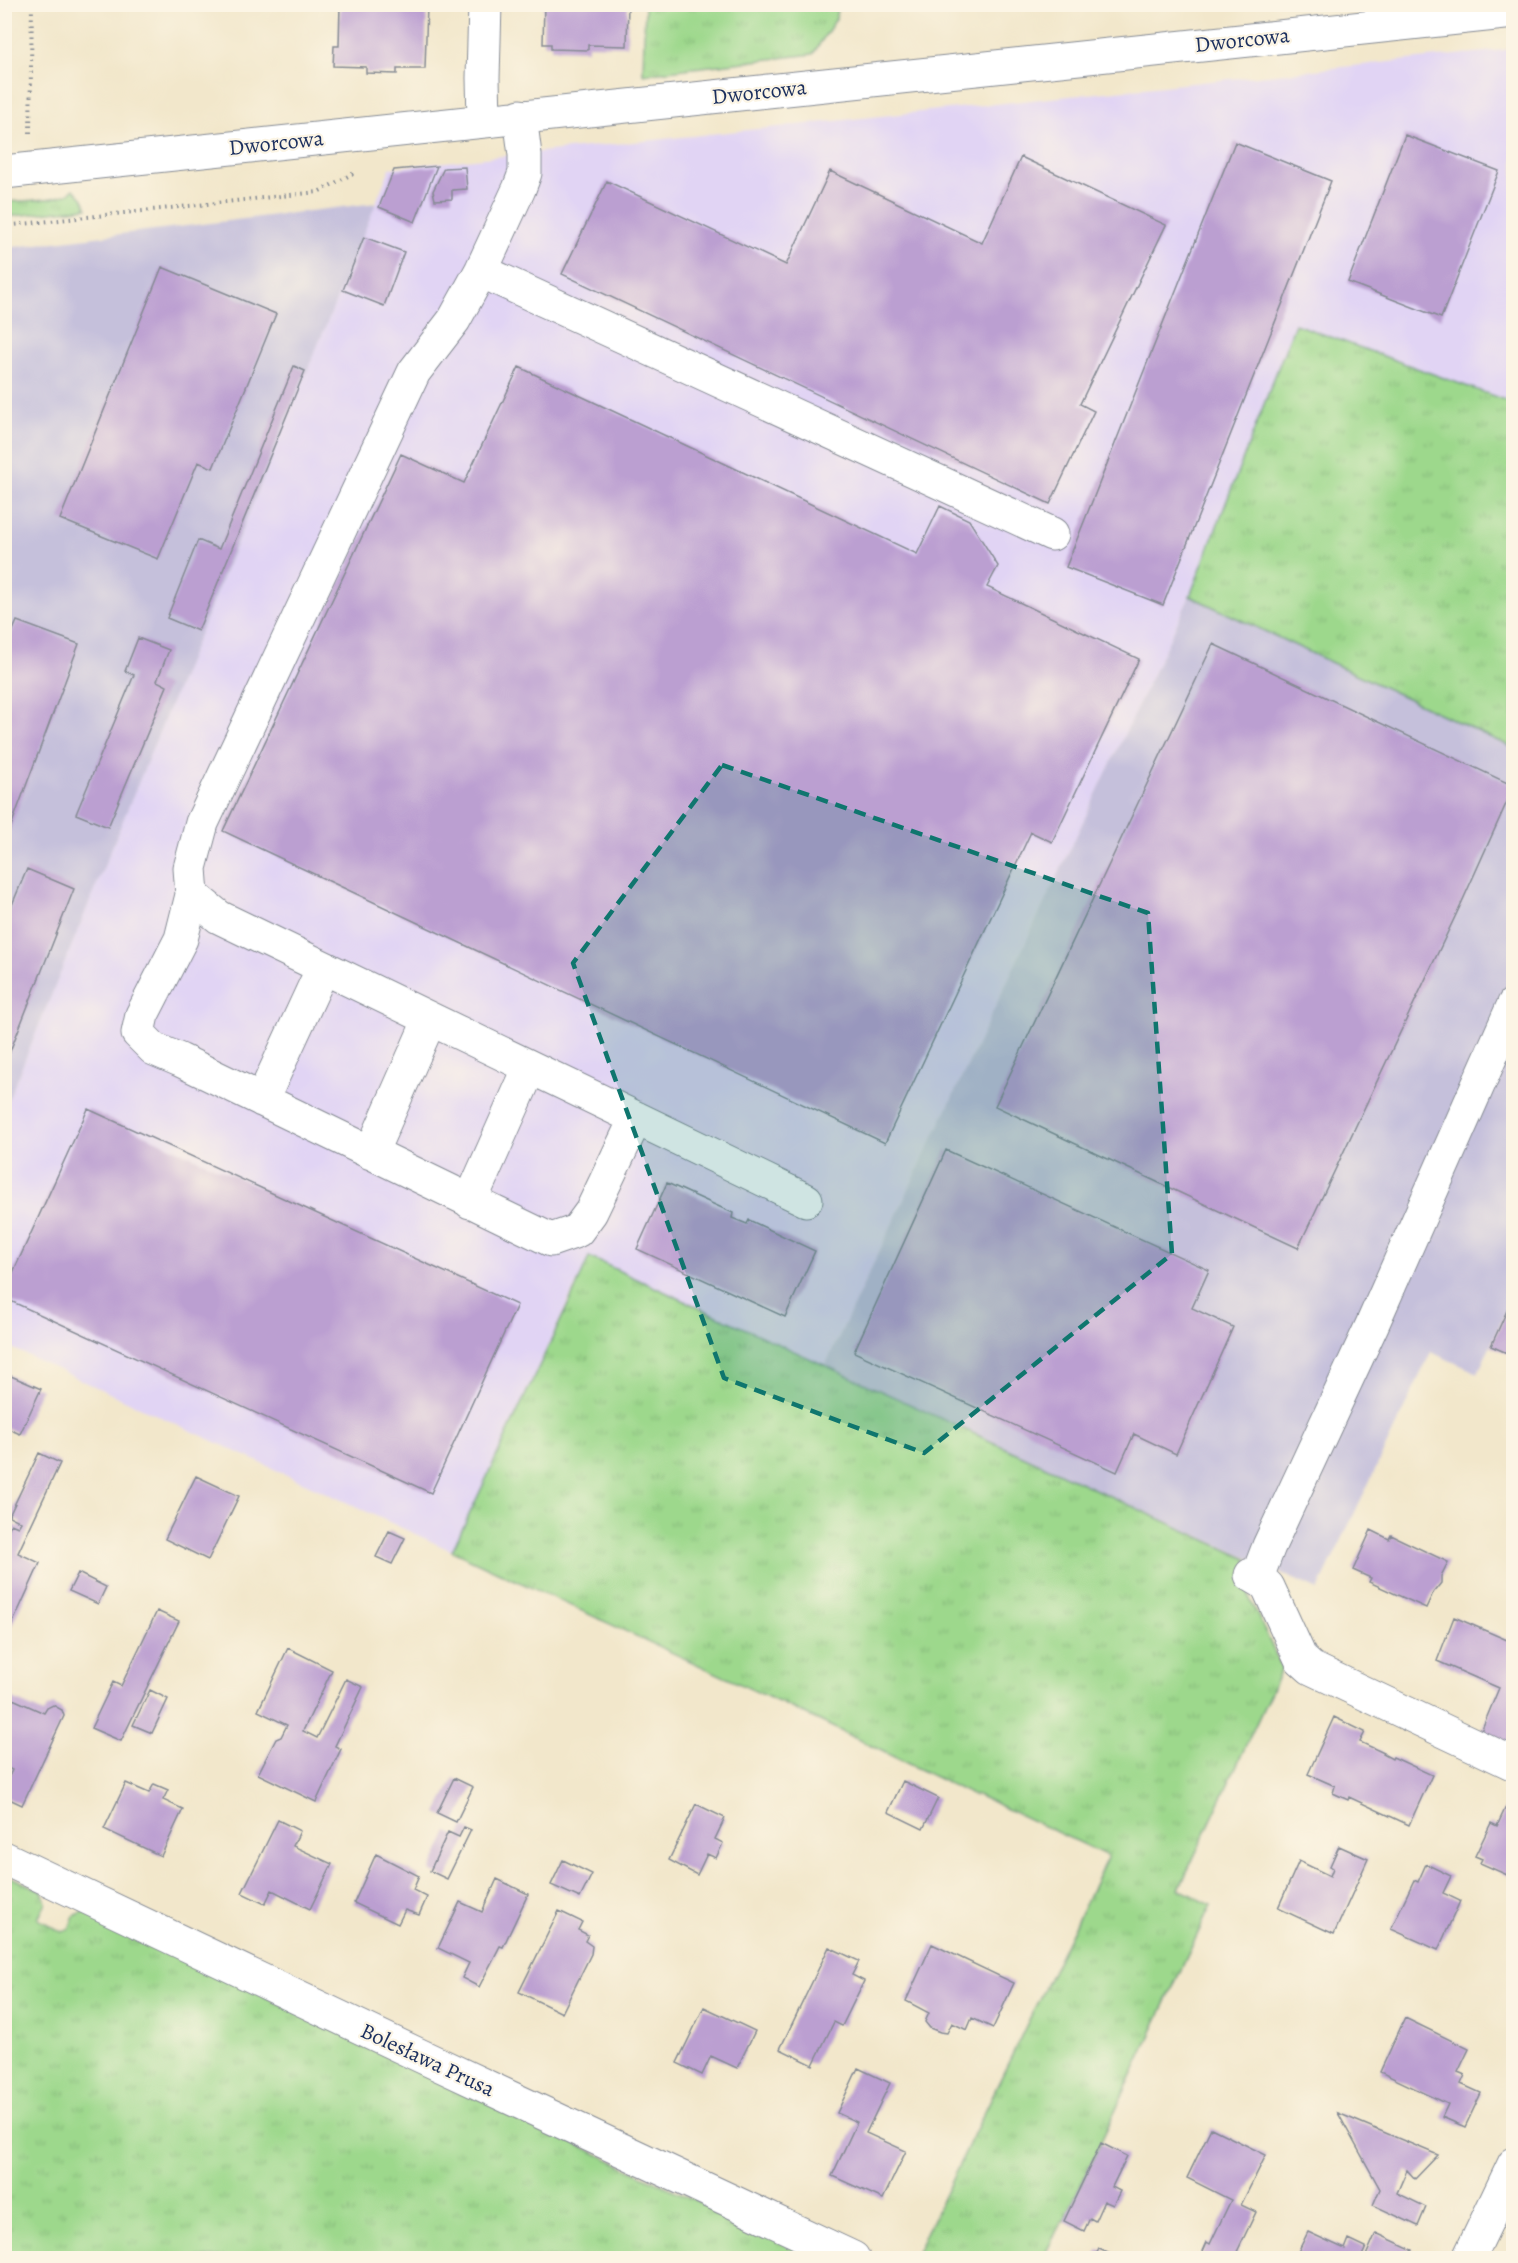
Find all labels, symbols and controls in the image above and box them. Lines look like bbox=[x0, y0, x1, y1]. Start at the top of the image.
street label: Dworcowa bbox=[1193, 20, 1292, 60]
street label: Dworcowa bbox=[710, 72, 809, 112]
street label: Dworcowa bbox=[227, 123, 326, 163]
street label: Bolesława Prusa bbox=[356, 2016, 500, 2104]

